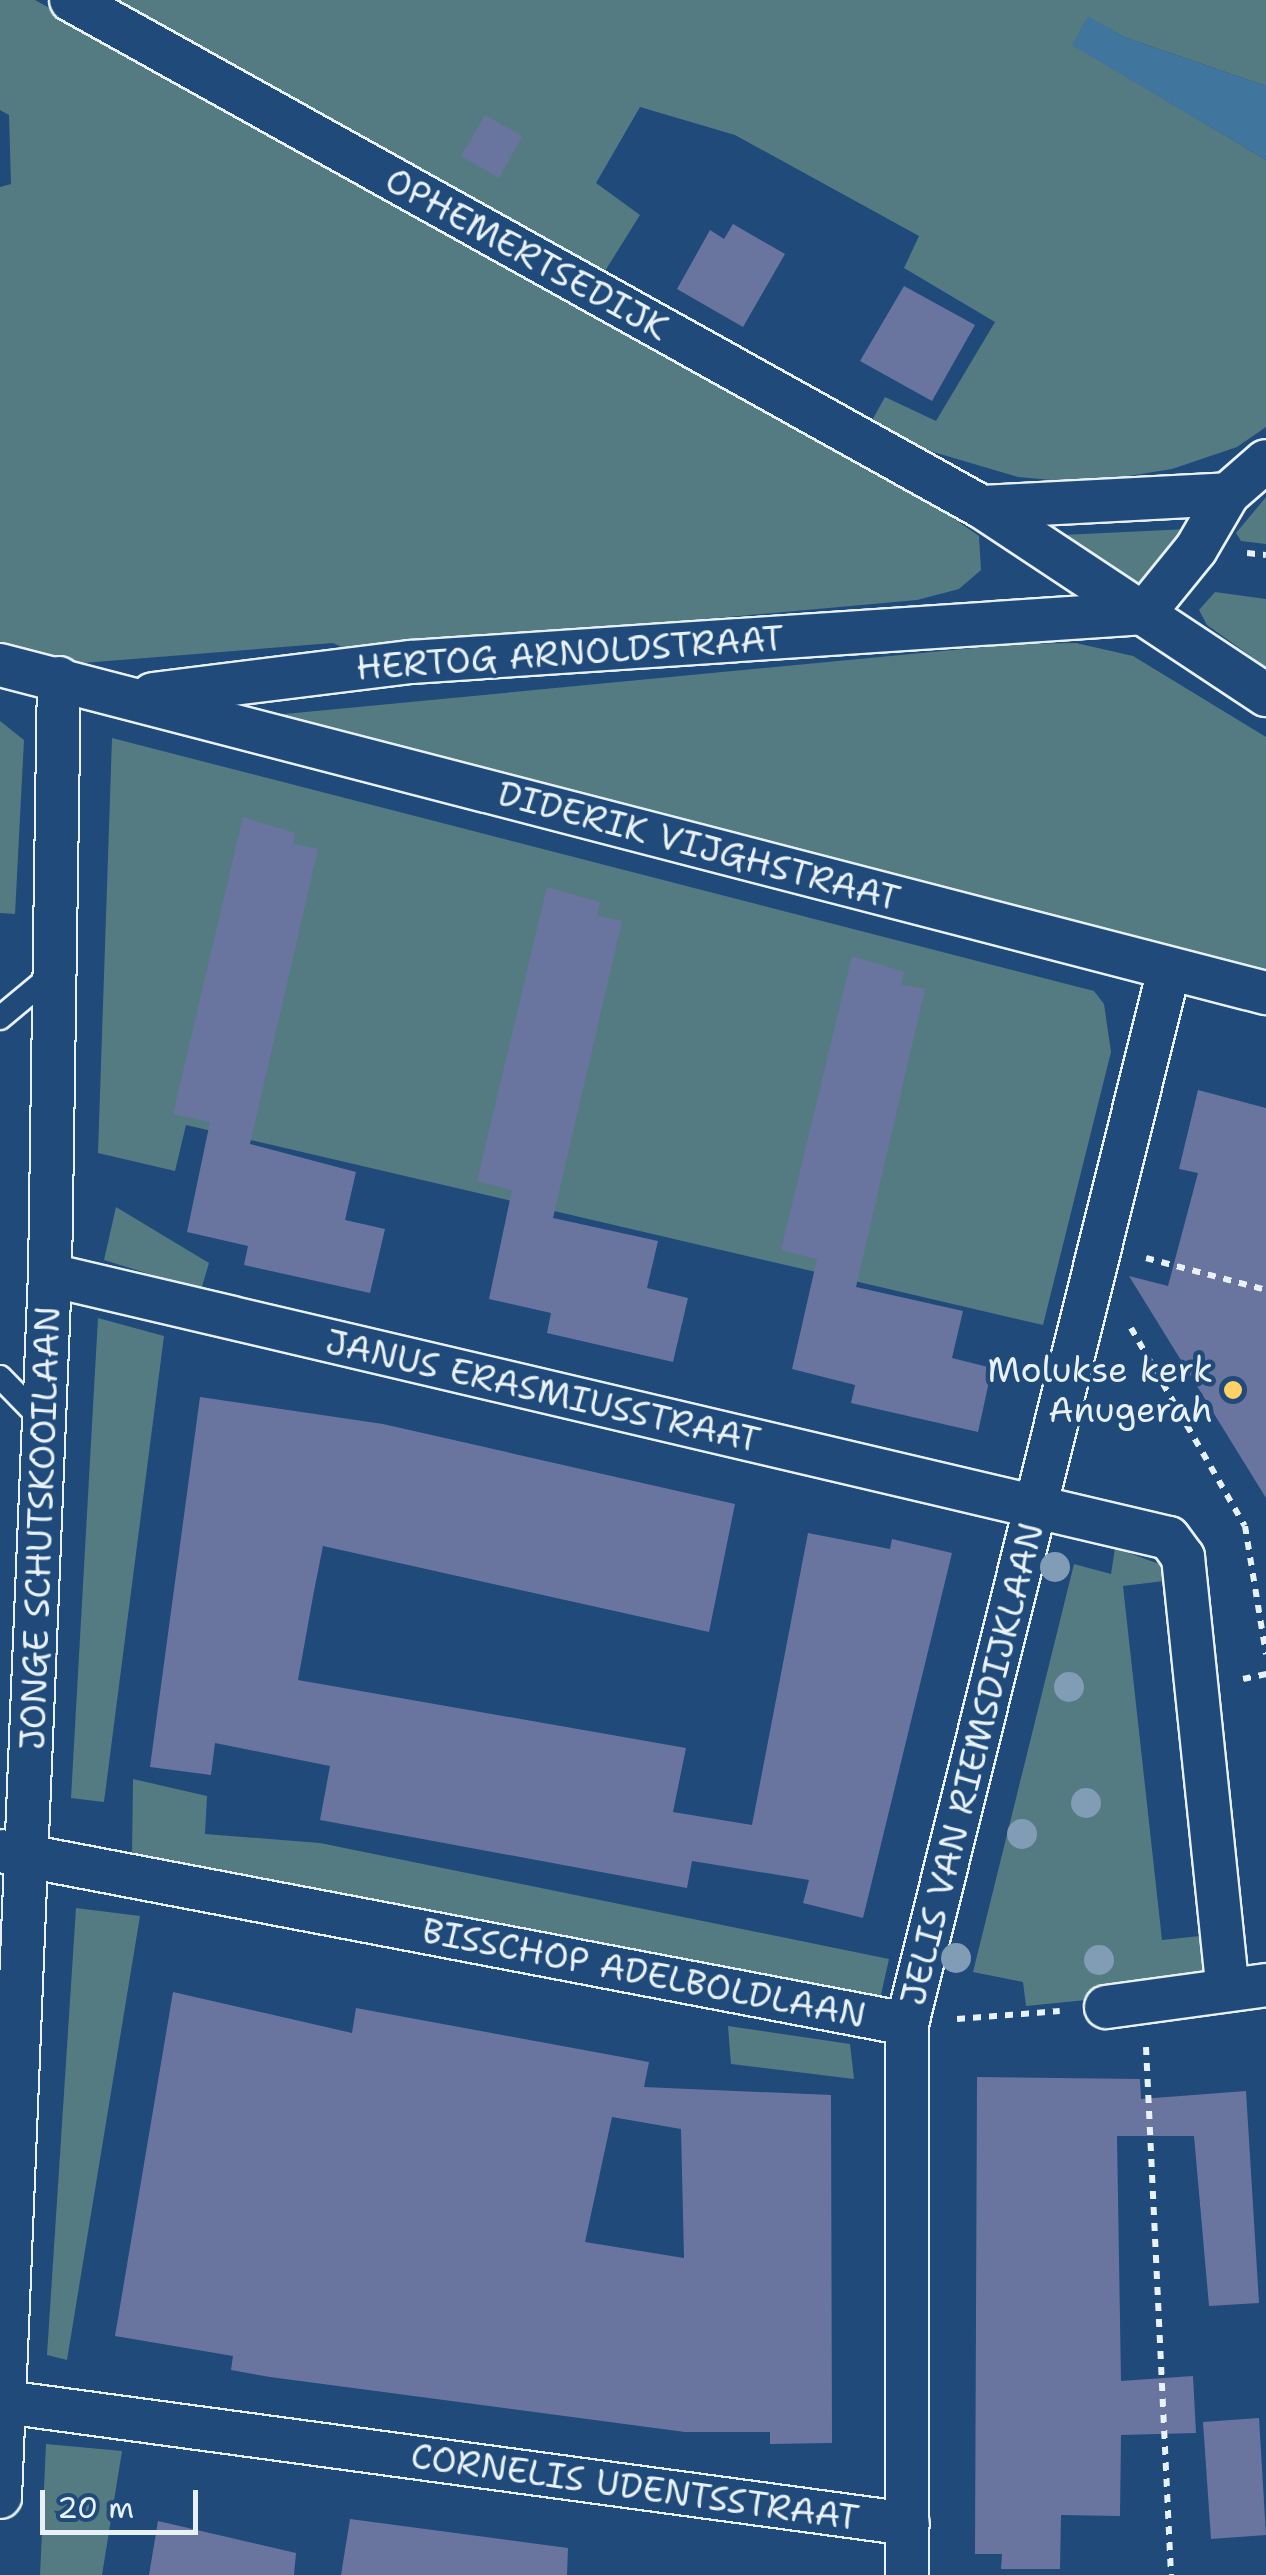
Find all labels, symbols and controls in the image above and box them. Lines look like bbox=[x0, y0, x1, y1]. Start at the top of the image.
street label: OPHEMERTSEDIJK bbox=[378, 159, 676, 349]
street label: HERTOG ARNOLDSTRAAT bbox=[355, 617, 785, 689]
street label: DIDERIK VIJGHSTRAAT bbox=[493, 772, 905, 920]
street label: JONGE SCHUTSKOOILAAN bbox=[11, 1305, 69, 1751]
street label: JANUS ERASMIUSSTRAAT bbox=[322, 1320, 764, 1462]
place label: Molukse kerk Anugerah bbox=[987, 1349, 1213, 1431]
marker: Molukse kerk Anugerah bbox=[1222, 1379, 1244, 1401]
street label: JELIS VAN RIEMSDIJKLAAN bbox=[892, 1518, 1052, 2010]
street label: BISSCHOP ADELBOLDLAAN bbox=[419, 1909, 869, 2037]
street label: CORNELIS UDENTSSTRAAT bbox=[408, 2435, 862, 2539]
scale bar bbox=[45, 2470, 202, 2532]
text: 20 m bbox=[57, 2487, 134, 2528]

